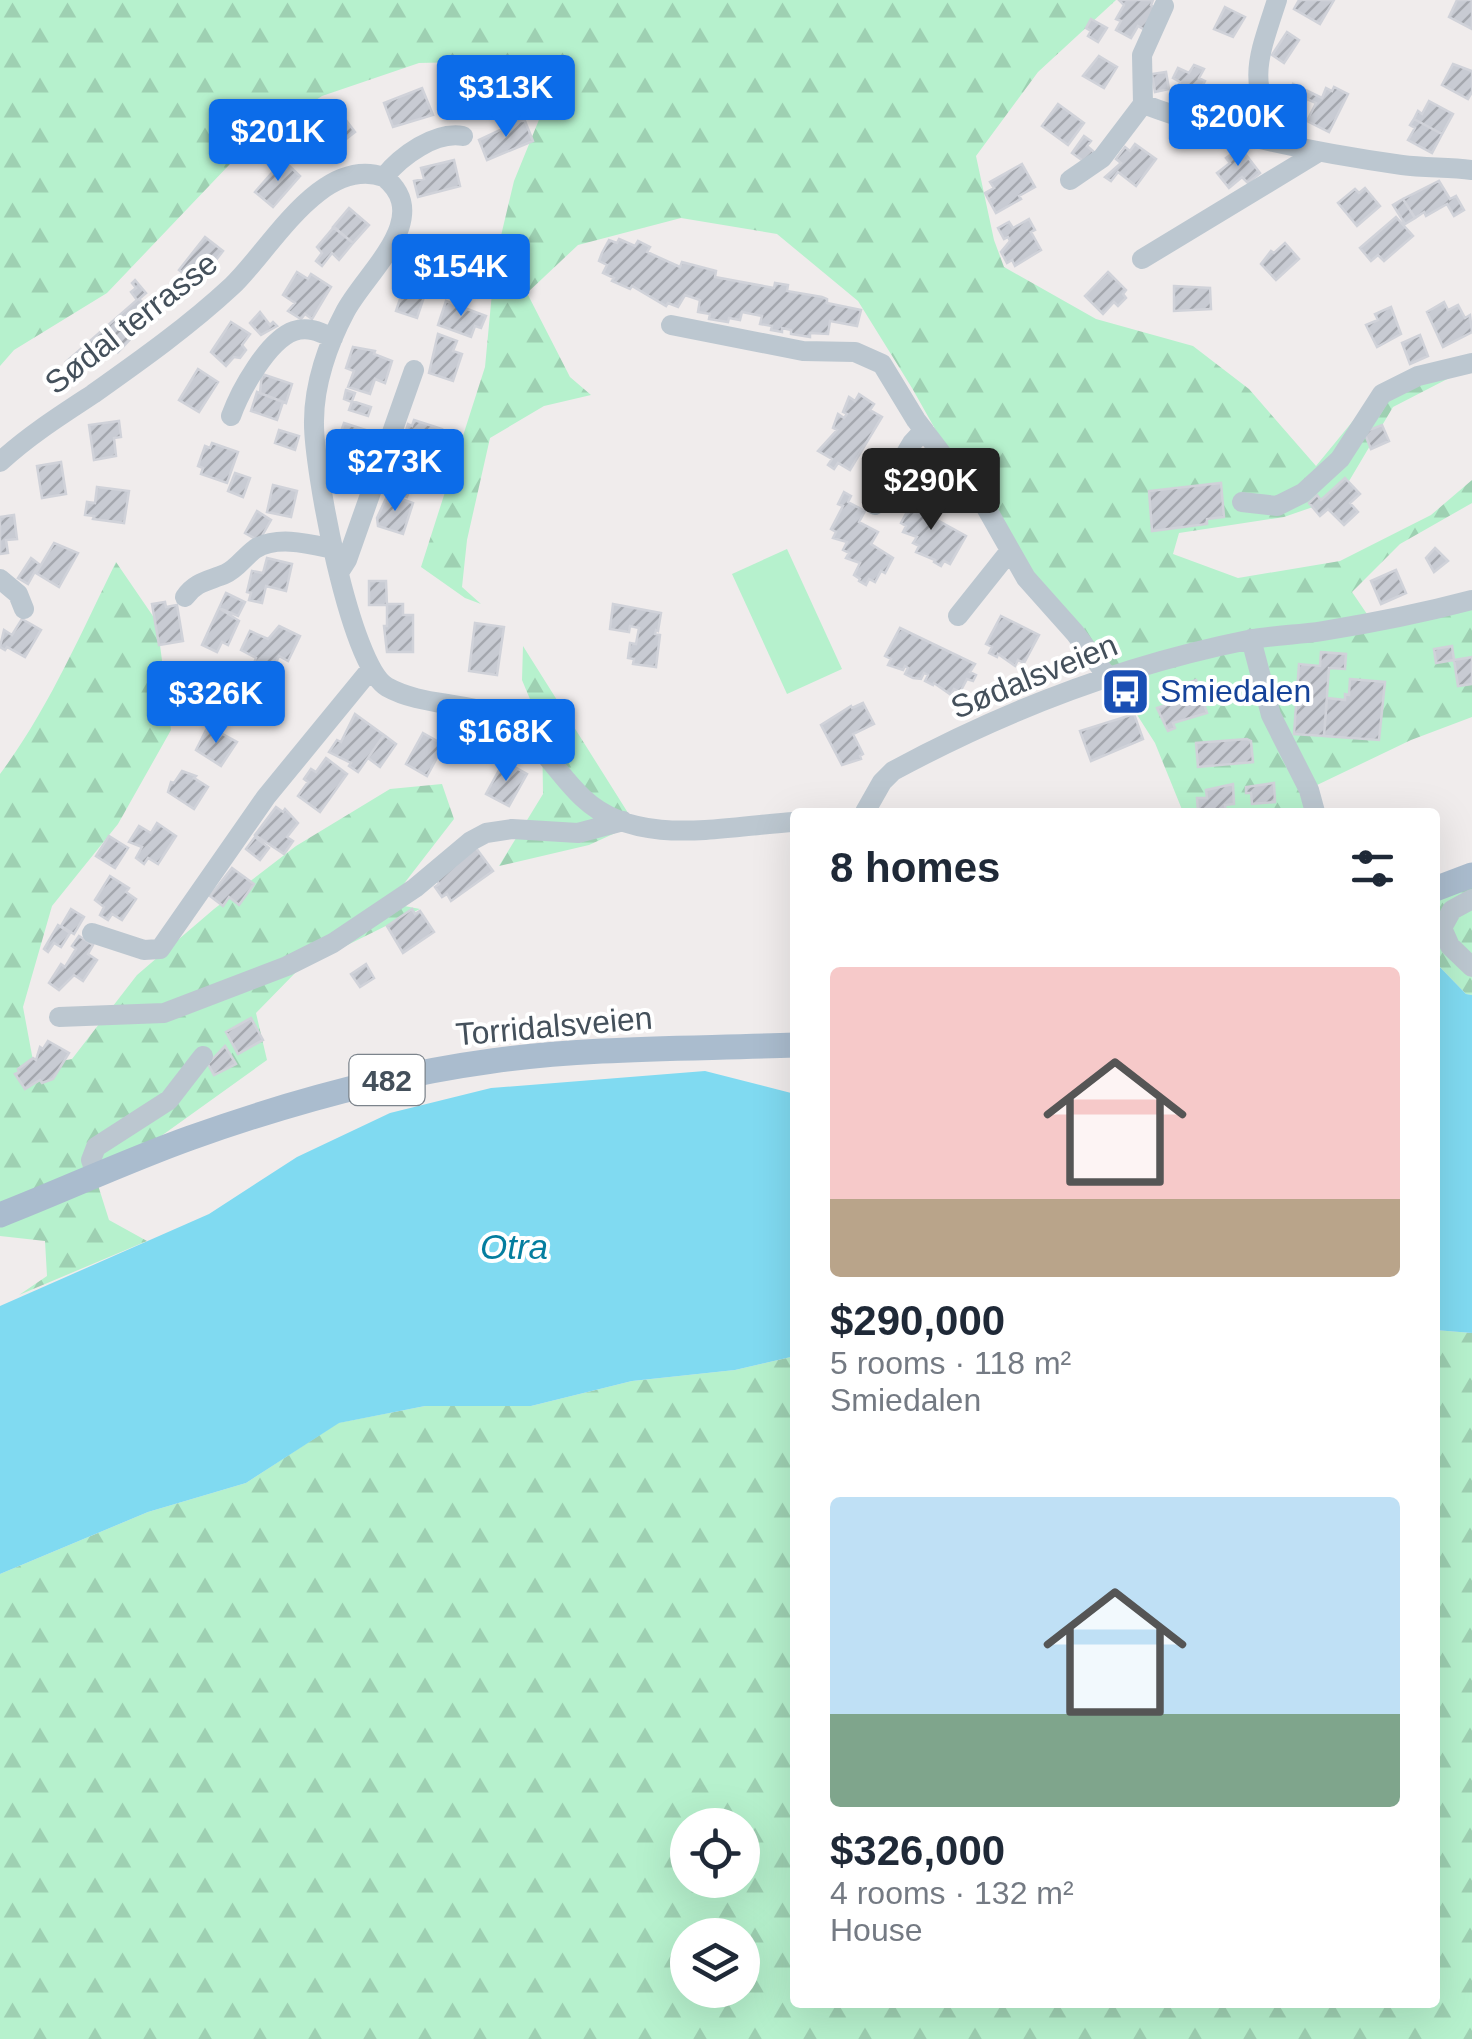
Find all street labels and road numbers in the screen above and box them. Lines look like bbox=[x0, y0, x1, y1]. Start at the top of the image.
street label: Sødal terrasse bbox=[38, 245, 224, 401]
street label: Sødalsveien bbox=[946, 626, 1122, 726]
street label: Torridalsveien bbox=[454, 999, 654, 1053]
road number: 482 bbox=[350, 1055, 424, 1105]

